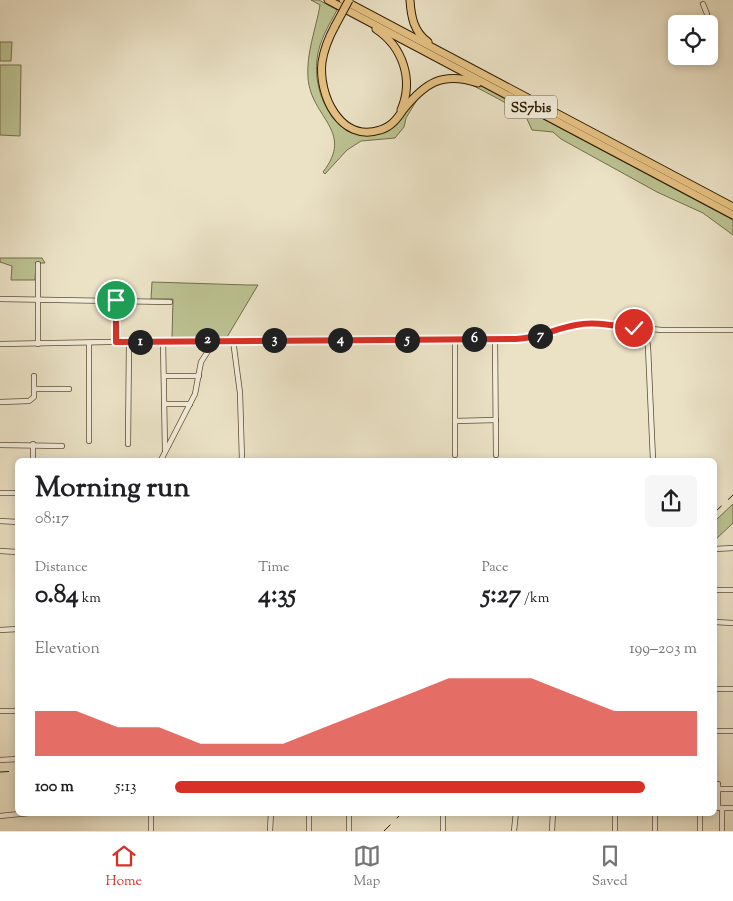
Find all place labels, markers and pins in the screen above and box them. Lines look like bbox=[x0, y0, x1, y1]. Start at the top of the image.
pin bbox=[95, 279, 137, 321]
pin bbox=[613, 307, 655, 349]
pin: 7 bbox=[528, 324, 552, 348]
pin: 6 bbox=[462, 326, 486, 352]
pin: 2 bbox=[194, 328, 220, 352]
pin: 3 bbox=[262, 328, 286, 352]
pin: 4 bbox=[328, 328, 352, 352]
pin: 5 bbox=[394, 328, 420, 352]
pin: 1 bbox=[128, 330, 152, 354]

